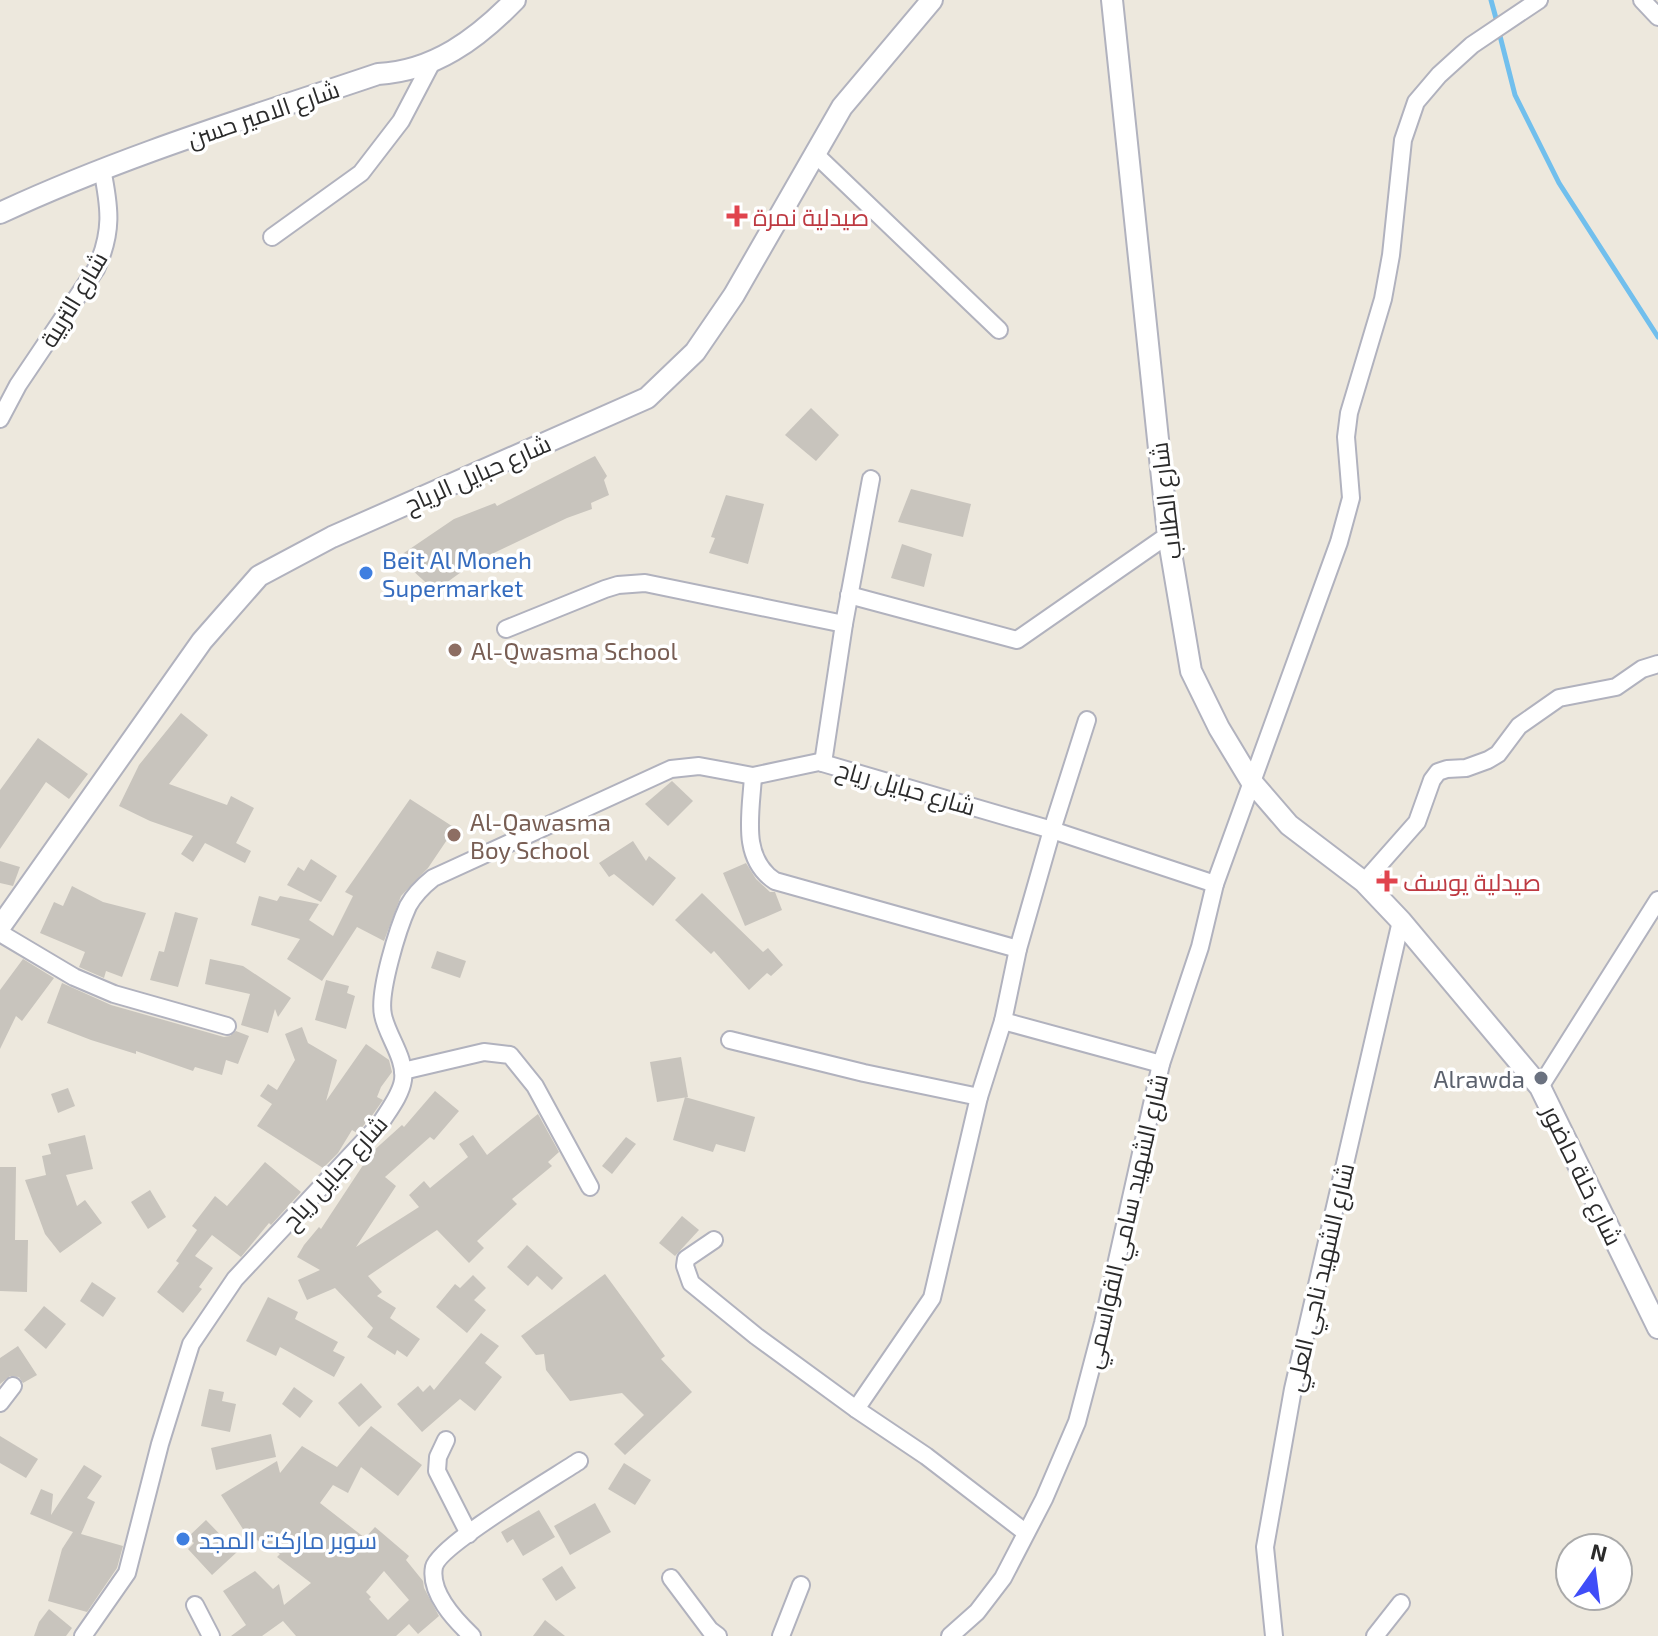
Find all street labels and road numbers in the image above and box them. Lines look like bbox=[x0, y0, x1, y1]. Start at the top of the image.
street label: شارع الامير حسن bbox=[183, 73, 344, 155]
street label: شارع التربية bbox=[33, 246, 115, 354]
street label: شارع حبايل الرياح bbox=[399, 428, 556, 521]
street label: شارع الطلاب bbox=[1143, 440, 1190, 561]
street label: شارع حبايل رياح bbox=[832, 753, 979, 824]
street label: شارع الشهيد سامي القواسمي bbox=[1077, 1071, 1179, 1373]
street label: شارع خلة حاضور bbox=[1533, 1099, 1629, 1251]
street label: شارع حبايل رياح bbox=[275, 1109, 395, 1237]
street label: شارع الشهيد ناجي العلي bbox=[1279, 1160, 1365, 1395]

